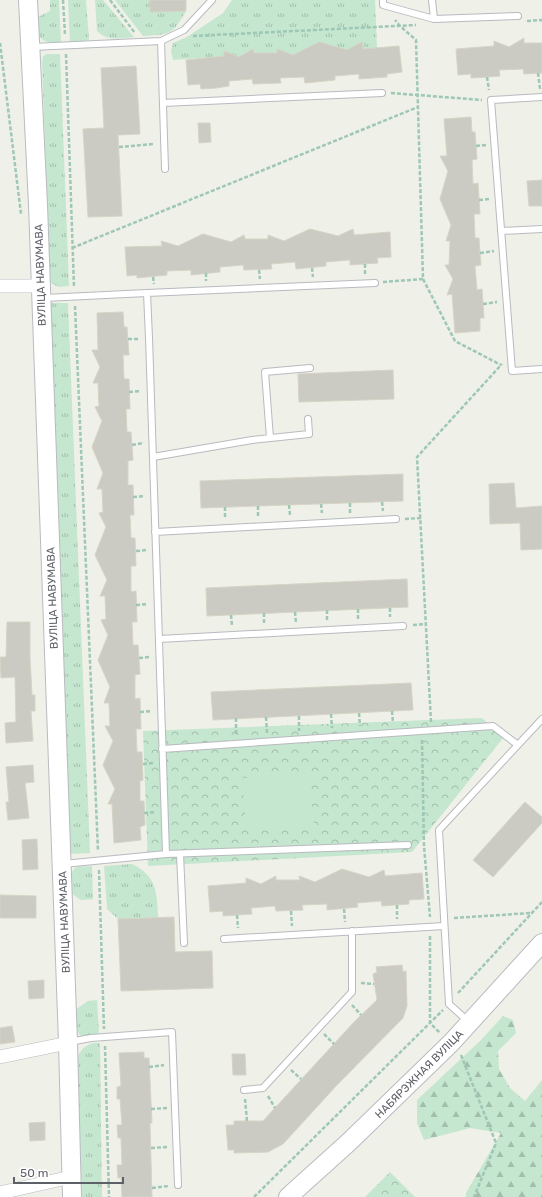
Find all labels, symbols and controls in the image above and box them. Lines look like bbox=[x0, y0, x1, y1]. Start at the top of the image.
street label: ВУЛІЦА НАВУМАВА bbox=[32, 223, 49, 326]
street label: ВУЛІЦА НАВУМАВА bbox=[44, 546, 61, 649]
street label: ВУЛІЦА НАВУМАВА bbox=[56, 870, 73, 973]
street label: НАБЯРЭЖНАЯ ВУЛІЦА bbox=[373, 1027, 467, 1121]
scale bar bbox=[14, 1159, 123, 1185]
text: 50 m bbox=[20, 1166, 48, 1180]

